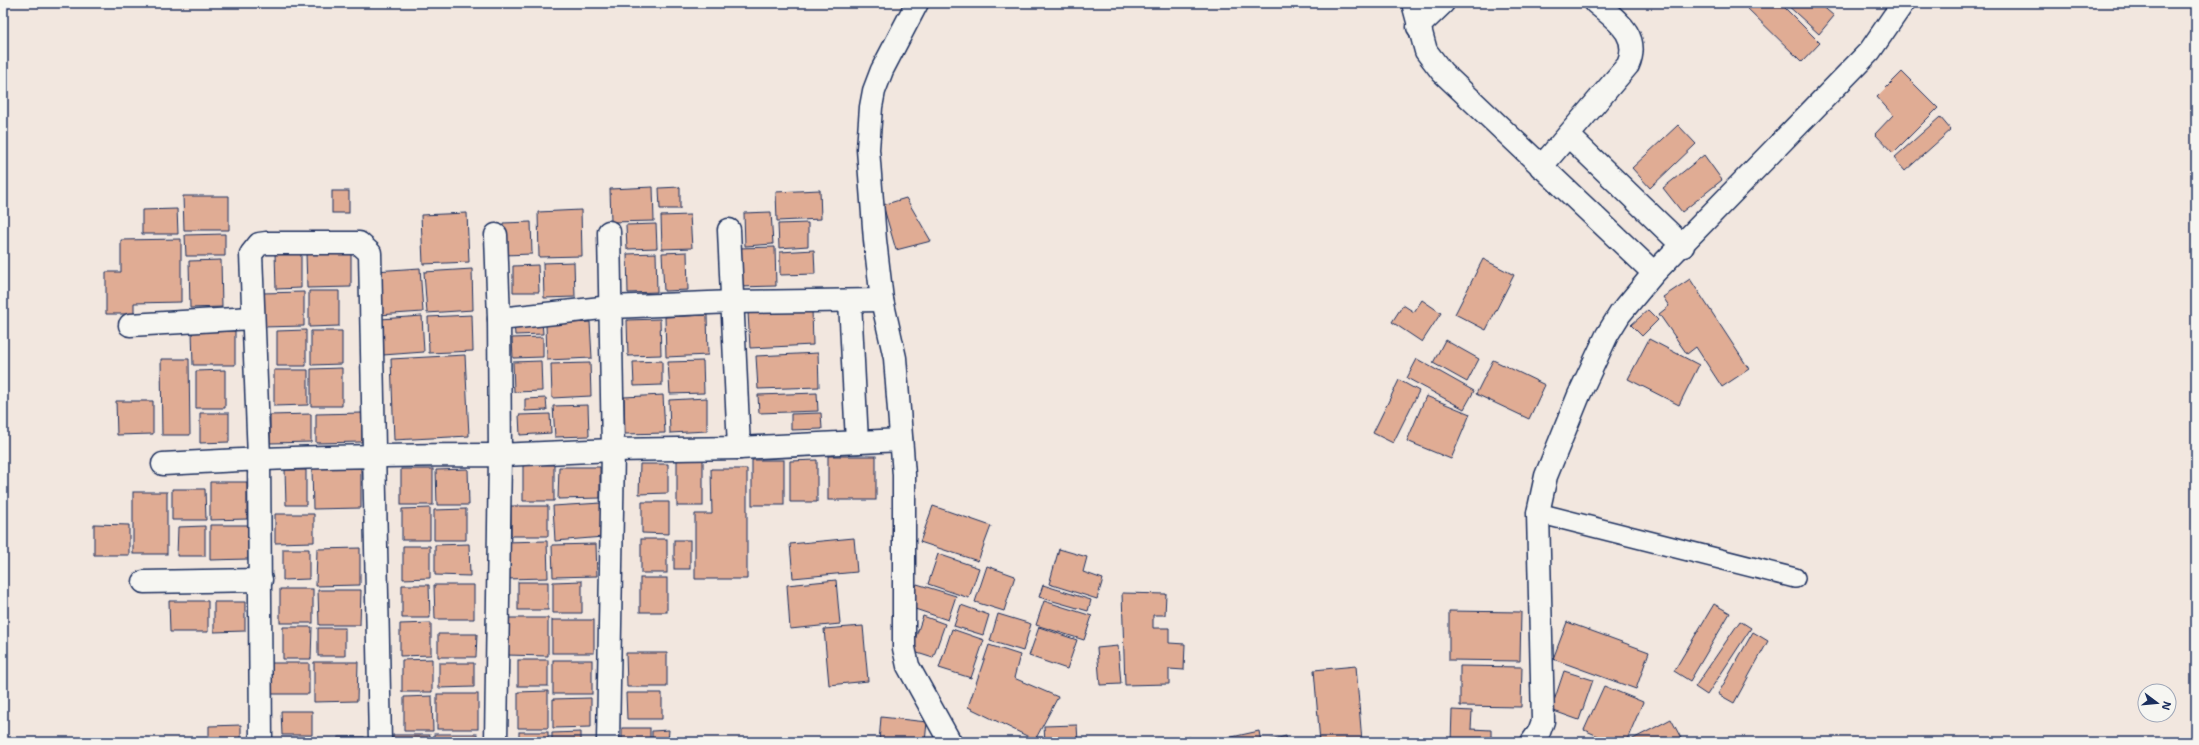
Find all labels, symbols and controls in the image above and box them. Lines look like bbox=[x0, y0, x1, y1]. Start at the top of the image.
north arrow bbox=[2137, 683, 2177, 723]
text: N bbox=[2158, 699, 2175, 712]

